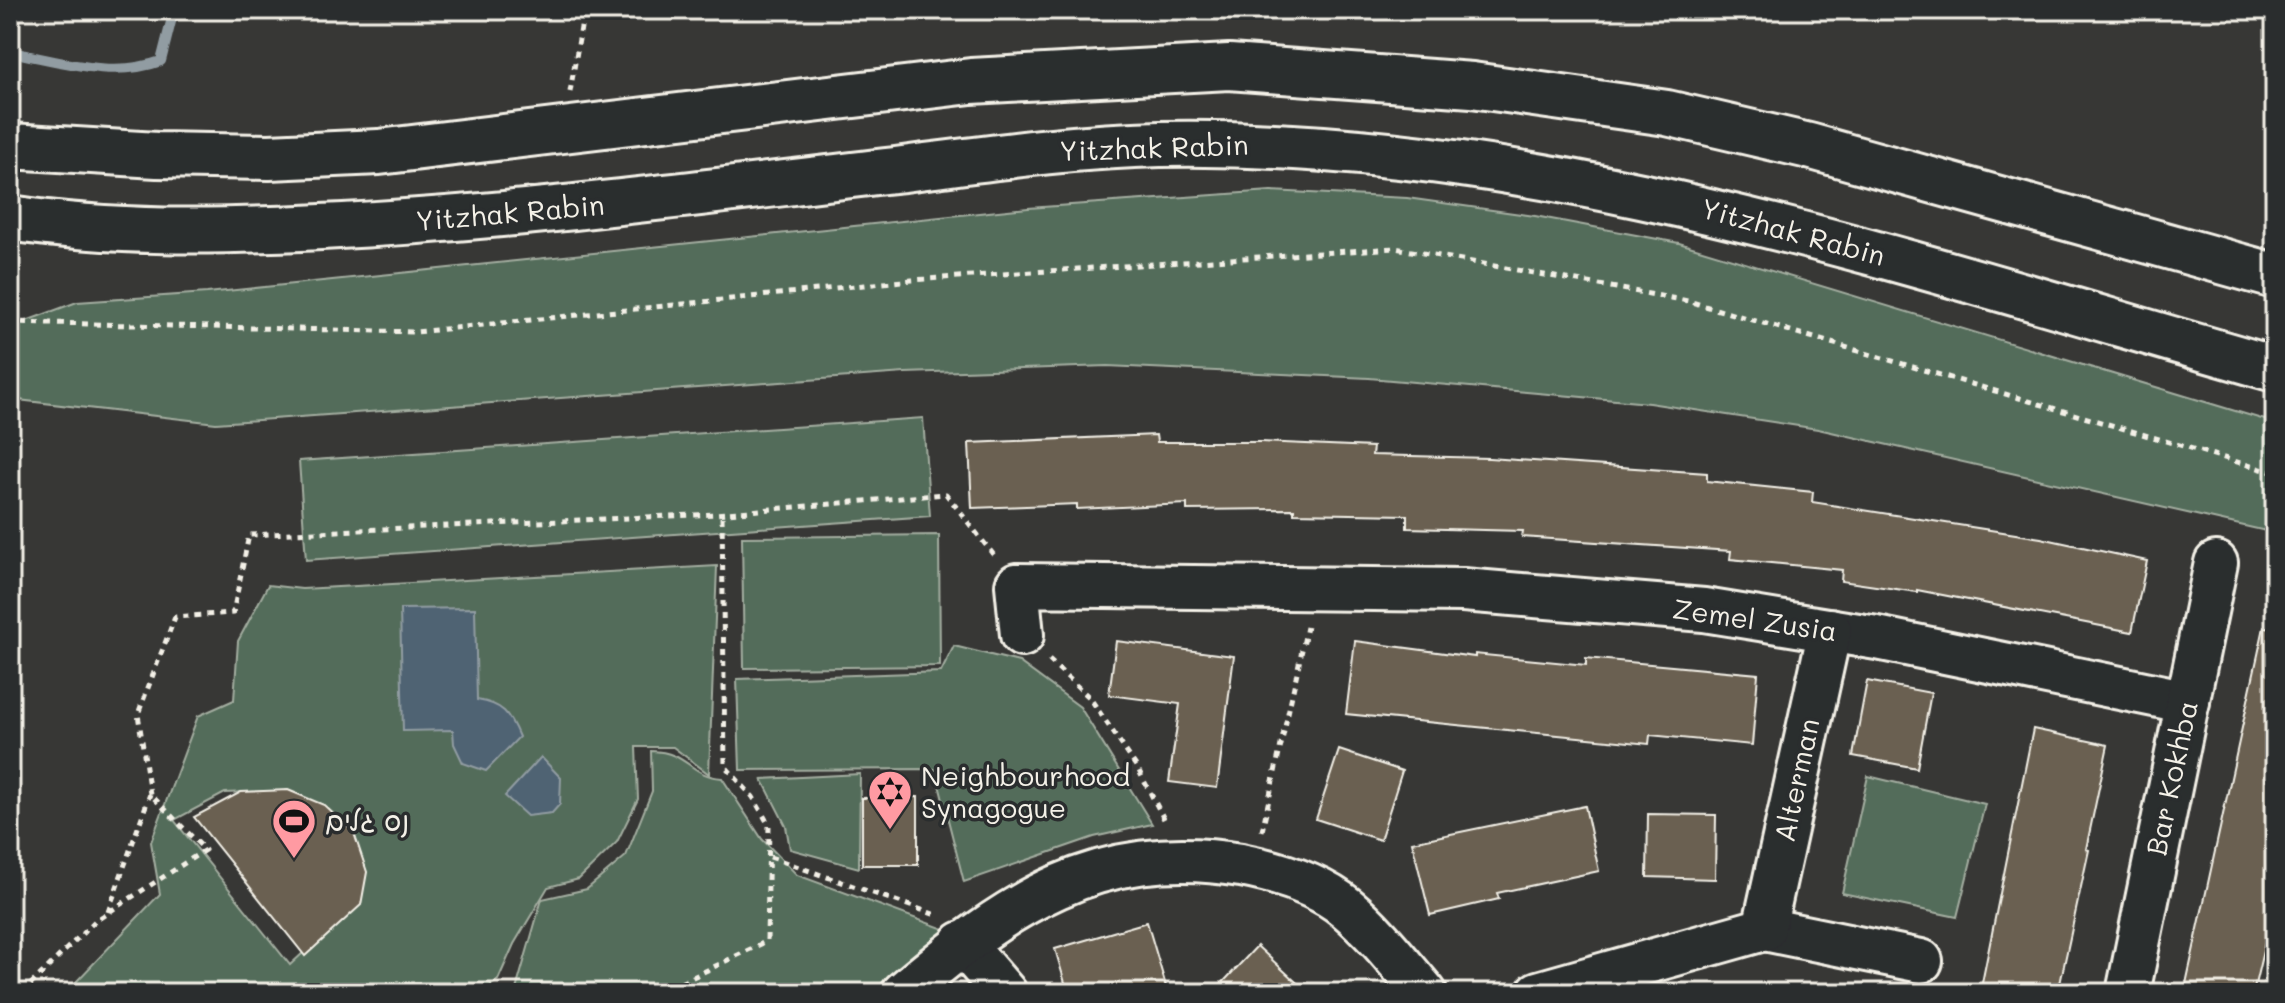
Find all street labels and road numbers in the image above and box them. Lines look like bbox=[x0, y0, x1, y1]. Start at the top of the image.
street label: Yitzhak Rabin bbox=[1059, 126, 1249, 168]
street label: Yitzhak Rabin bbox=[414, 186, 606, 238]
street label: Yitzhak Rabin bbox=[1697, 189, 1889, 273]
street label: Zemel Zusia bbox=[1671, 590, 1840, 648]
street label: Bar Kokhba bbox=[2137, 697, 2205, 859]
street label: Alterman bbox=[1765, 715, 1827, 845]

